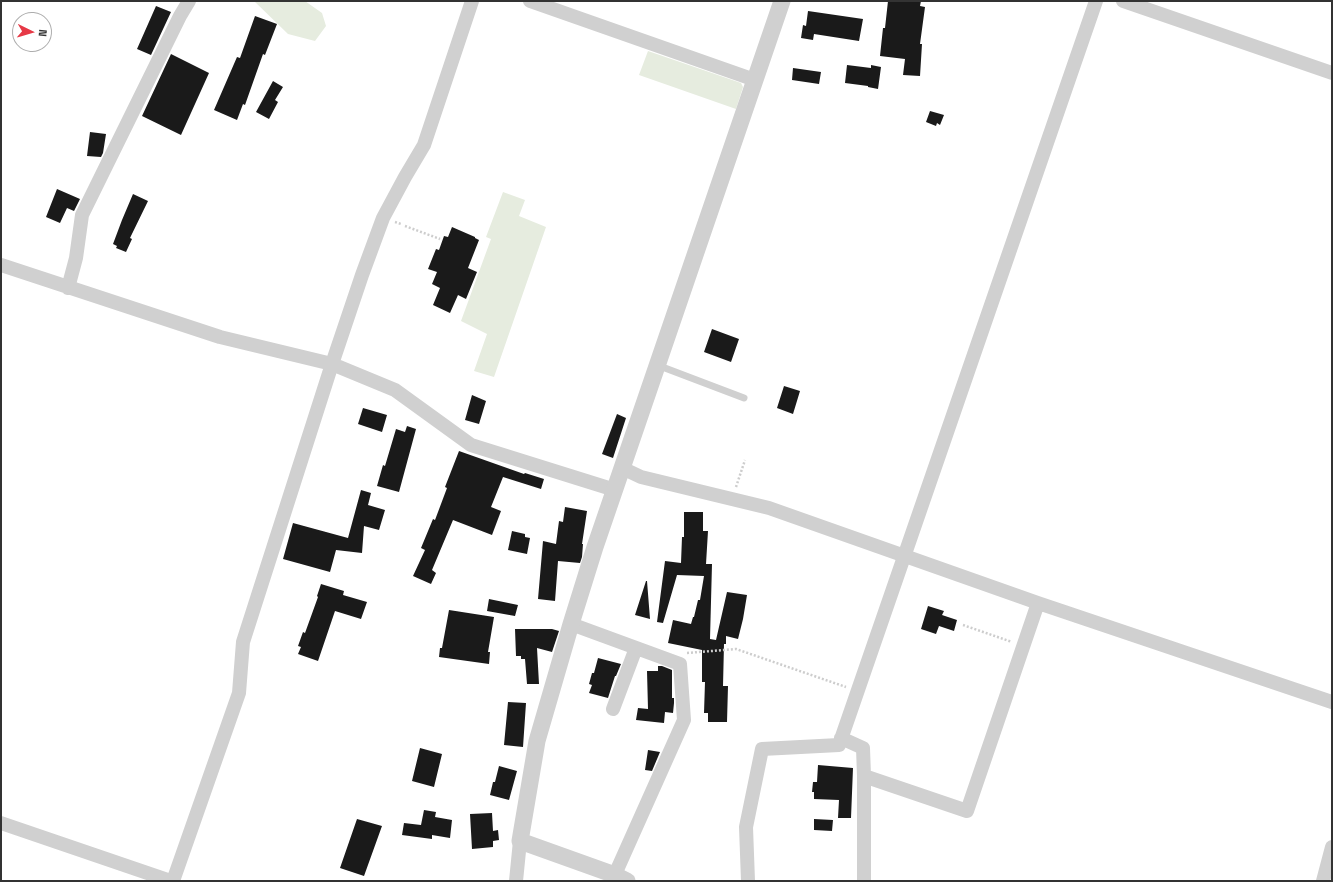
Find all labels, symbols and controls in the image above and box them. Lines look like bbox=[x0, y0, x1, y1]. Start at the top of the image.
north arrow bbox=[12, 12, 52, 52]
text: N bbox=[36, 29, 50, 37]

